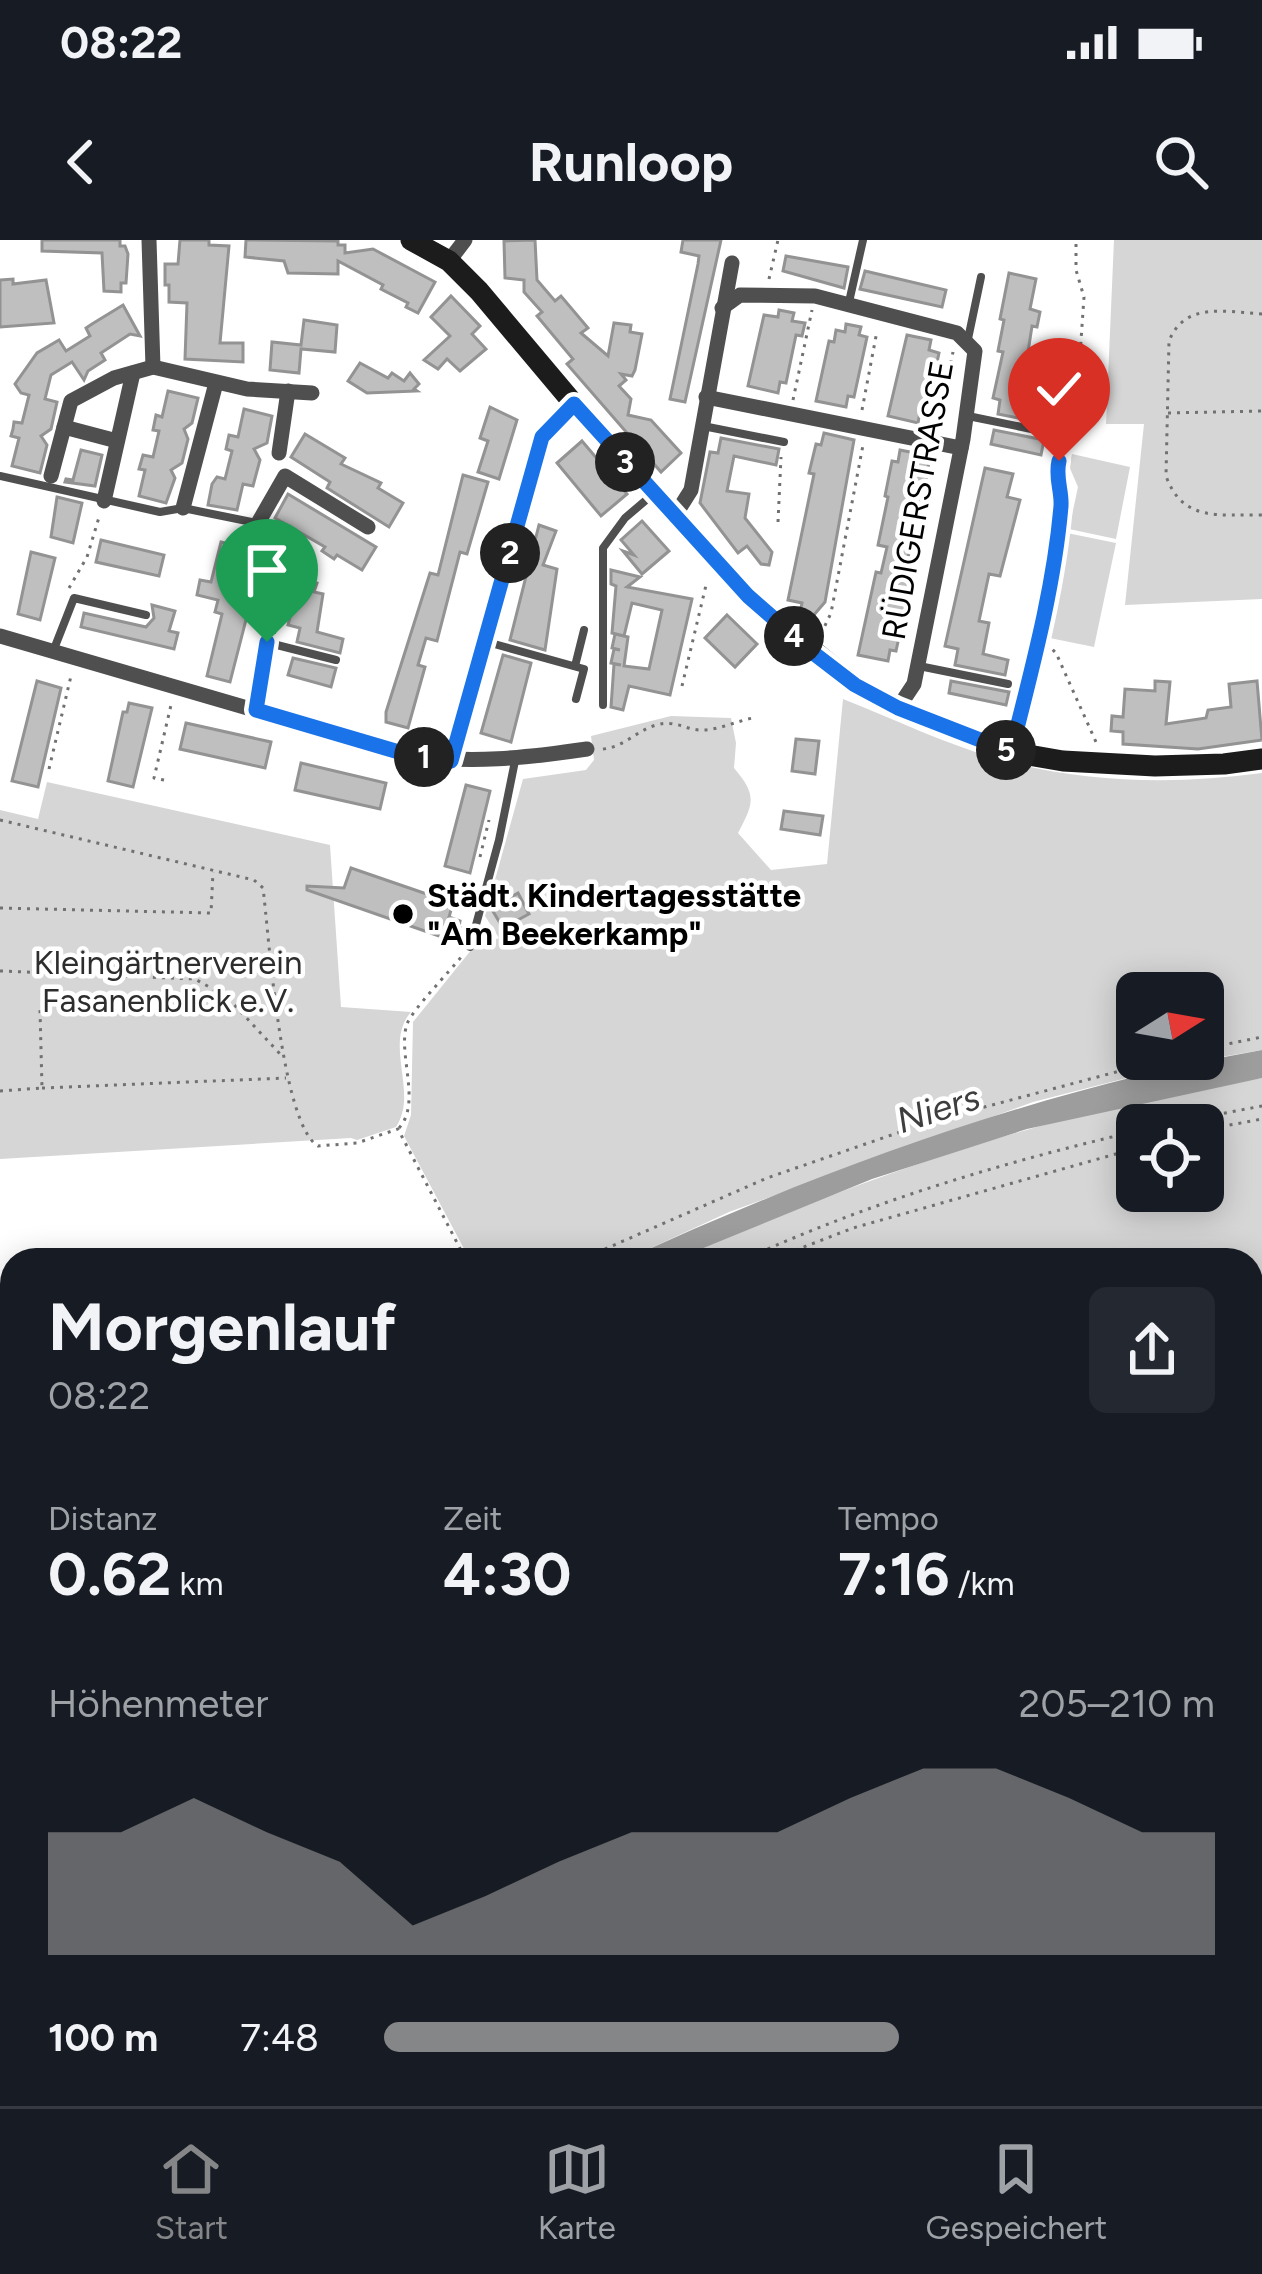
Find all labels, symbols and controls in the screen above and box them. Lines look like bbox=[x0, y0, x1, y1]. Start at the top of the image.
text: 08:22 bbox=[60, 15, 182, 69]
icon: back bbox=[48, 129, 114, 195]
icon: search bbox=[1148, 129, 1214, 195]
text: Runloop bbox=[529, 130, 733, 195]
pin bbox=[1008, 338, 1110, 461]
icon: check bbox=[1026, 356, 1092, 422]
street label: RÜDIGERSTRASSE bbox=[874, 358, 961, 643]
pin: 3 bbox=[595, 432, 655, 492]
text: 3 bbox=[616, 442, 634, 481]
pin bbox=[216, 519, 318, 642]
pin: 2 bbox=[480, 523, 540, 583]
text: 2 bbox=[500, 533, 520, 572]
icon: arrive bbox=[234, 537, 300, 603]
pin: 4 bbox=[764, 606, 824, 666]
text: 4 bbox=[784, 616, 804, 655]
pin: 5 bbox=[976, 720, 1036, 780]
pin: 1 bbox=[394, 727, 454, 787]
text: 5 bbox=[996, 730, 1016, 769]
text: 1 bbox=[417, 737, 431, 776]
place label: Städt. Kindertagesstätte "Am Beekerkamp" bbox=[427, 876, 801, 953]
marker: Städt. Kindertagesstätte "Am Beekerkamp" bbox=[390, 901, 416, 927]
park label: Kleingärtnerverein Fasanenblick e.V. bbox=[34, 943, 302, 1020]
north arrow bbox=[1116, 972, 1224, 1080]
map controls bbox=[1116, 972, 1224, 1212]
water label: Niers bbox=[891, 1075, 985, 1142]
button: locate bbox=[1116, 1104, 1224, 1212]
text: Morgenlauf bbox=[48, 1287, 396, 1367]
button: share bbox=[1089, 1287, 1215, 1413]
text: 08:22 bbox=[48, 1372, 150, 1419]
text: Distanz bbox=[48, 1499, 158, 1538]
text: Zeit bbox=[443, 1499, 502, 1538]
text: Tempo bbox=[838, 1499, 939, 1538]
text: 0.62 bbox=[48, 1538, 171, 1610]
text: 4:30 bbox=[443, 1538, 571, 1610]
text: 7:16 bbox=[838, 1538, 950, 1610]
text: km bbox=[171, 1564, 224, 1603]
text: /km bbox=[950, 1564, 1015, 1603]
text: Höhenmeter bbox=[48, 1680, 268, 1727]
text: 205–210 m bbox=[1019, 1680, 1215, 1727]
text: 100 m bbox=[48, 2014, 158, 2061]
text: 7:48 bbox=[240, 2014, 319, 2061]
tab: Start bbox=[155, 2136, 228, 2247]
tab: Karte bbox=[538, 2136, 616, 2247]
tab: Gespeichert bbox=[926, 2136, 1107, 2247]

